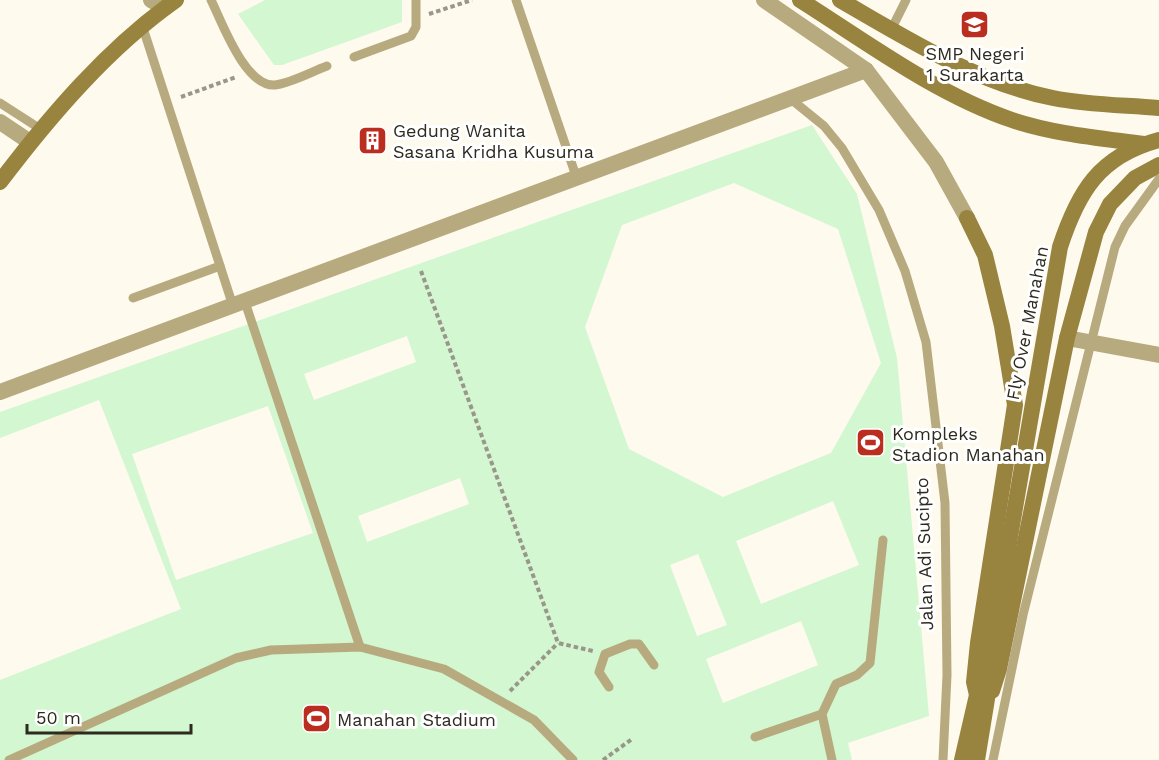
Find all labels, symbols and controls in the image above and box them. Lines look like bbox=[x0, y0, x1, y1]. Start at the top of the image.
school or university icon: SMP Negeri 1 Surakarta bbox=[959, 8, 991, 40]
place label: SMP Negeri 1 Surakarta bbox=[925, 43, 1025, 85]
place label: Gedung Wanita Sasana Kridha Kusuma bbox=[393, 120, 594, 162]
building icon: Gedung Wanita Sasana Kridha Kusuma bbox=[356, 124, 388, 156]
street label: Fly Over Manahan bbox=[1002, 244, 1052, 402]
place label: Kompleks Stadion Manahan bbox=[892, 423, 1045, 465]
sports icon: Kompleks Stadion Manahan bbox=[855, 427, 887, 459]
street label: Jalan Adi Sucipto bbox=[911, 477, 937, 631]
scale bar bbox=[27, 697, 190, 735]
sports icon: Manahan Stadium bbox=[300, 703, 332, 735]
text: 50 m bbox=[36, 707, 81, 728]
place label: Manahan Stadium bbox=[337, 709, 496, 730]

